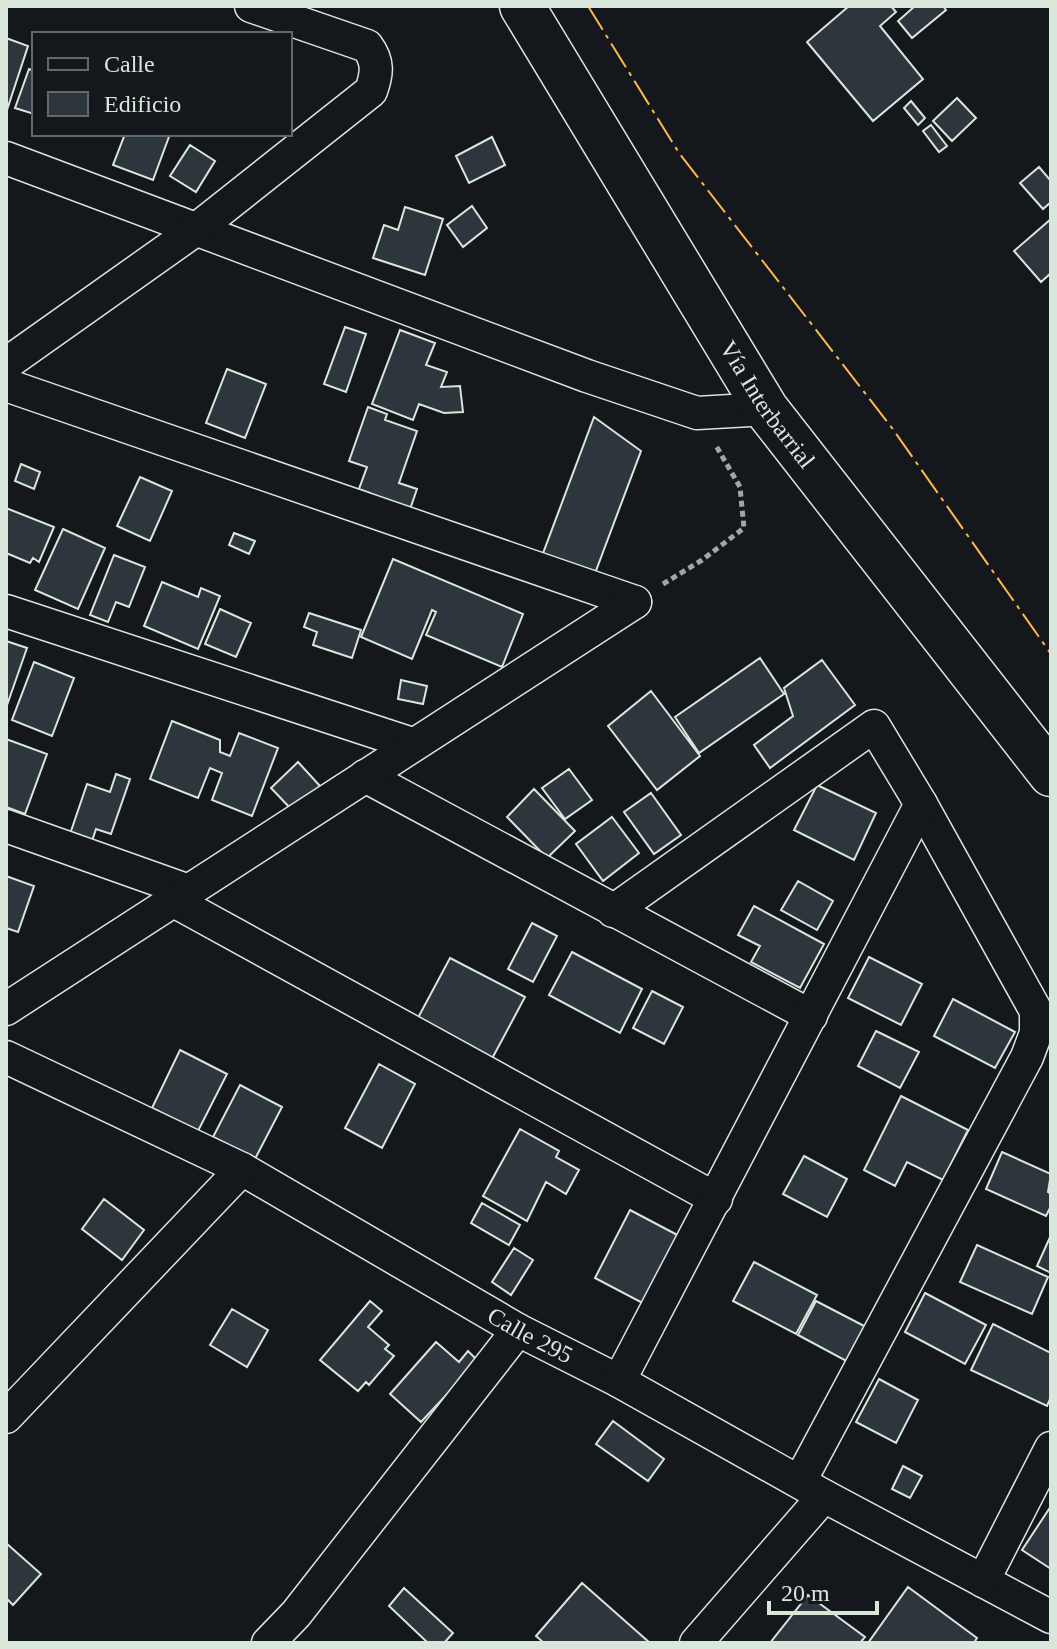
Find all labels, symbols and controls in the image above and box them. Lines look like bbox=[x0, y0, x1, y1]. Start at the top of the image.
legend bbox=[32, 32, 292, 136]
text: Calle bbox=[104, 51, 155, 77]
text: Edificio bbox=[104, 91, 181, 117]
street label: Vía Interbarrial bbox=[715, 336, 820, 473]
street label: Calle 295 bbox=[483, 1302, 577, 1368]
scale bar bbox=[769, 1565, 877, 1615]
text: 20 m bbox=[781, 1580, 830, 1606]

